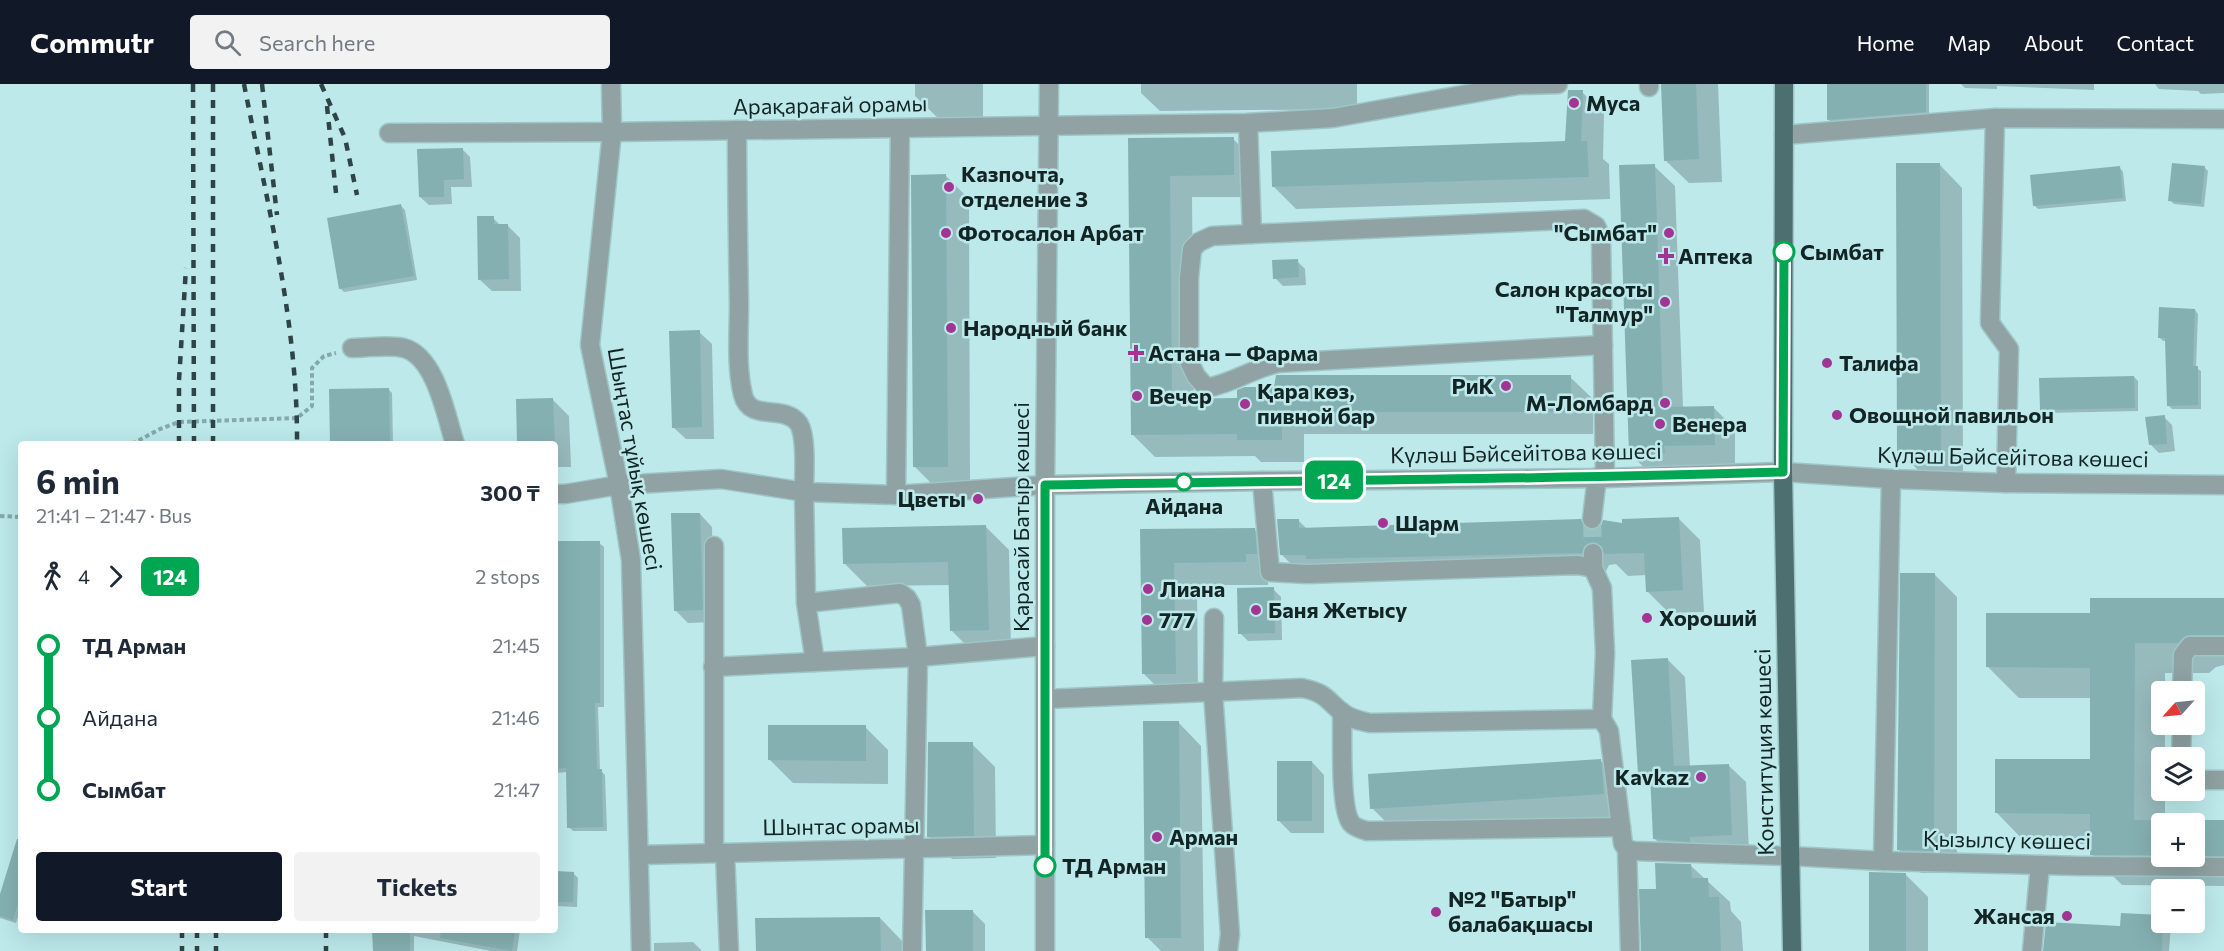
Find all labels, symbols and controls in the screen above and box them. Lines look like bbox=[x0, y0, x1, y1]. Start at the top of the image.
search box bbox=[190, 15, 610, 69]
text: Commutr bbox=[30, 25, 154, 59]
icon: search bbox=[211, 26, 244, 59]
text: Search here bbox=[259, 29, 375, 56]
text: Home bbox=[1857, 30, 1914, 55]
text: Map bbox=[1947, 30, 1991, 55]
text: About bbox=[2024, 30, 2083, 55]
text: Contact bbox=[2116, 30, 2194, 55]
street label: Арақарағай орамы bbox=[733, 89, 927, 120]
place label: Муса bbox=[1586, 89, 1640, 116]
marker: Муса bbox=[1567, 96, 1581, 110]
place label: Казпочта, отделение 3 bbox=[961, 160, 1088, 212]
marker: Казпочта, отделение 3 bbox=[942, 180, 956, 194]
place label: Фотосалон Арбат bbox=[958, 219, 1144, 246]
place label: "Сымбат" bbox=[1554, 219, 1657, 246]
marker: Фотосалон Арбат bbox=[939, 226, 953, 240]
marker: "Сымбат" bbox=[1662, 226, 1676, 240]
place label: Сымбат bbox=[1800, 238, 1884, 265]
marker: Сымбат bbox=[1773, 241, 1795, 263]
place label: Аптека bbox=[1678, 242, 1753, 269]
marker: Аптека bbox=[1659, 249, 1673, 263]
place label: Салон красоты "Талмур" bbox=[1495, 275, 1653, 327]
marker: Салон красоты "Талмур" bbox=[1658, 295, 1672, 309]
place label: Народный банк bbox=[963, 314, 1128, 341]
marker: Народный банк bbox=[944, 321, 958, 335]
place label: Астана — Фарма bbox=[1148, 339, 1318, 366]
street label: Шыңтас тұйық көшесі bbox=[603, 345, 668, 573]
marker: Астана — Фарма bbox=[1129, 346, 1143, 360]
place label: Талифа bbox=[1839, 349, 1918, 376]
marker: Талифа bbox=[1820, 356, 1834, 370]
place label: РиК bbox=[1452, 372, 1494, 399]
place label: Қара көз, пивной бар bbox=[1257, 377, 1375, 429]
marker: РиК bbox=[1499, 379, 1513, 393]
place label: Вечер bbox=[1149, 382, 1212, 409]
marker: Вечер bbox=[1130, 389, 1144, 403]
place label: М-Ломбард bbox=[1526, 389, 1653, 416]
marker: М-Ломбард bbox=[1658, 396, 1672, 410]
marker: Қара көз, пивной бар bbox=[1238, 397, 1252, 411]
place label: Овощной павильон bbox=[1849, 401, 2054, 428]
street label: Қарасай Батыр көшесі bbox=[1007, 402, 1034, 632]
marker: Овощной павильон bbox=[1830, 408, 1844, 422]
place label: Венера bbox=[1672, 410, 1747, 437]
marker: Венера bbox=[1653, 417, 1667, 431]
street label: Күләш Бәйсейітова көшесі bbox=[1390, 437, 1662, 468]
street label: Күләш Бәйсейітова көшесі bbox=[1877, 441, 2149, 472]
text: 6 min bbox=[36, 460, 120, 501]
line badge: 124 bbox=[1300, 460, 1368, 500]
text: 124 bbox=[1317, 468, 1351, 493]
marker: Айдана bbox=[1175, 473, 1193, 491]
text: 300 ₸ bbox=[480, 479, 540, 506]
place label: Цветы bbox=[897, 485, 966, 512]
marker: Цветы bbox=[971, 492, 985, 506]
place label: Айдана bbox=[1145, 492, 1223, 519]
text: 21:41 – 21:47 · Bus bbox=[36, 503, 192, 527]
place label: Шарм bbox=[1395, 509, 1459, 536]
marker: Шарм bbox=[1376, 516, 1390, 530]
icon: walk bbox=[36, 560, 69, 593]
icon: forward bbox=[99, 560, 132, 593]
text: 4 bbox=[78, 564, 90, 588]
text: 124 bbox=[153, 564, 187, 589]
text: 2 stops bbox=[475, 564, 540, 588]
place label: Лиана bbox=[1160, 575, 1225, 602]
marker: Лиана bbox=[1141, 582, 1155, 596]
place label: Баня Жетысу bbox=[1268, 596, 1407, 623]
marker: Баня Жетысу bbox=[1249, 603, 1263, 617]
place label: Хороший bbox=[1659, 604, 1757, 631]
place label: 777 bbox=[1159, 606, 1195, 633]
marker: Хороший bbox=[1640, 611, 1654, 625]
marker: 777 bbox=[1140, 613, 1154, 627]
text: ТД Арман bbox=[82, 632, 186, 659]
text: 21:45 bbox=[492, 633, 540, 657]
street label: Конституция көшесі bbox=[1748, 648, 1779, 856]
north arrow bbox=[2151, 681, 2205, 735]
map controls bbox=[2151, 681, 2205, 933]
text: Айдана bbox=[82, 704, 158, 731]
text: 21:46 bbox=[492, 705, 540, 729]
button: layers bbox=[2151, 747, 2205, 801]
place label: Kavkaz bbox=[1615, 763, 1689, 790]
marker: Kavkaz bbox=[1694, 770, 1708, 784]
text: Сымбат bbox=[82, 776, 166, 803]
text: 21:47 bbox=[493, 777, 540, 801]
street label: Шынтас орамы bbox=[762, 811, 920, 840]
button: + bbox=[2151, 813, 2205, 867]
place label: Арман bbox=[1169, 823, 1238, 850]
street label: Қызылсу көшесі bbox=[1923, 825, 2091, 854]
marker: Арман bbox=[1150, 830, 1164, 844]
button: Start bbox=[36, 852, 282, 921]
button: Tickets bbox=[294, 852, 540, 921]
place label: ТД Арман bbox=[1062, 852, 1166, 879]
marker: ТД Арман bbox=[1034, 855, 1056, 877]
button: − bbox=[2151, 879, 2205, 933]
place label: №2 "Батыр" балабақшасы bbox=[1448, 885, 1593, 937]
place label: Жансая bbox=[1973, 902, 2055, 929]
marker: №2 "Батыр" балабақшасы bbox=[1429, 905, 1443, 919]
marker: Жансая bbox=[2060, 909, 2074, 923]

